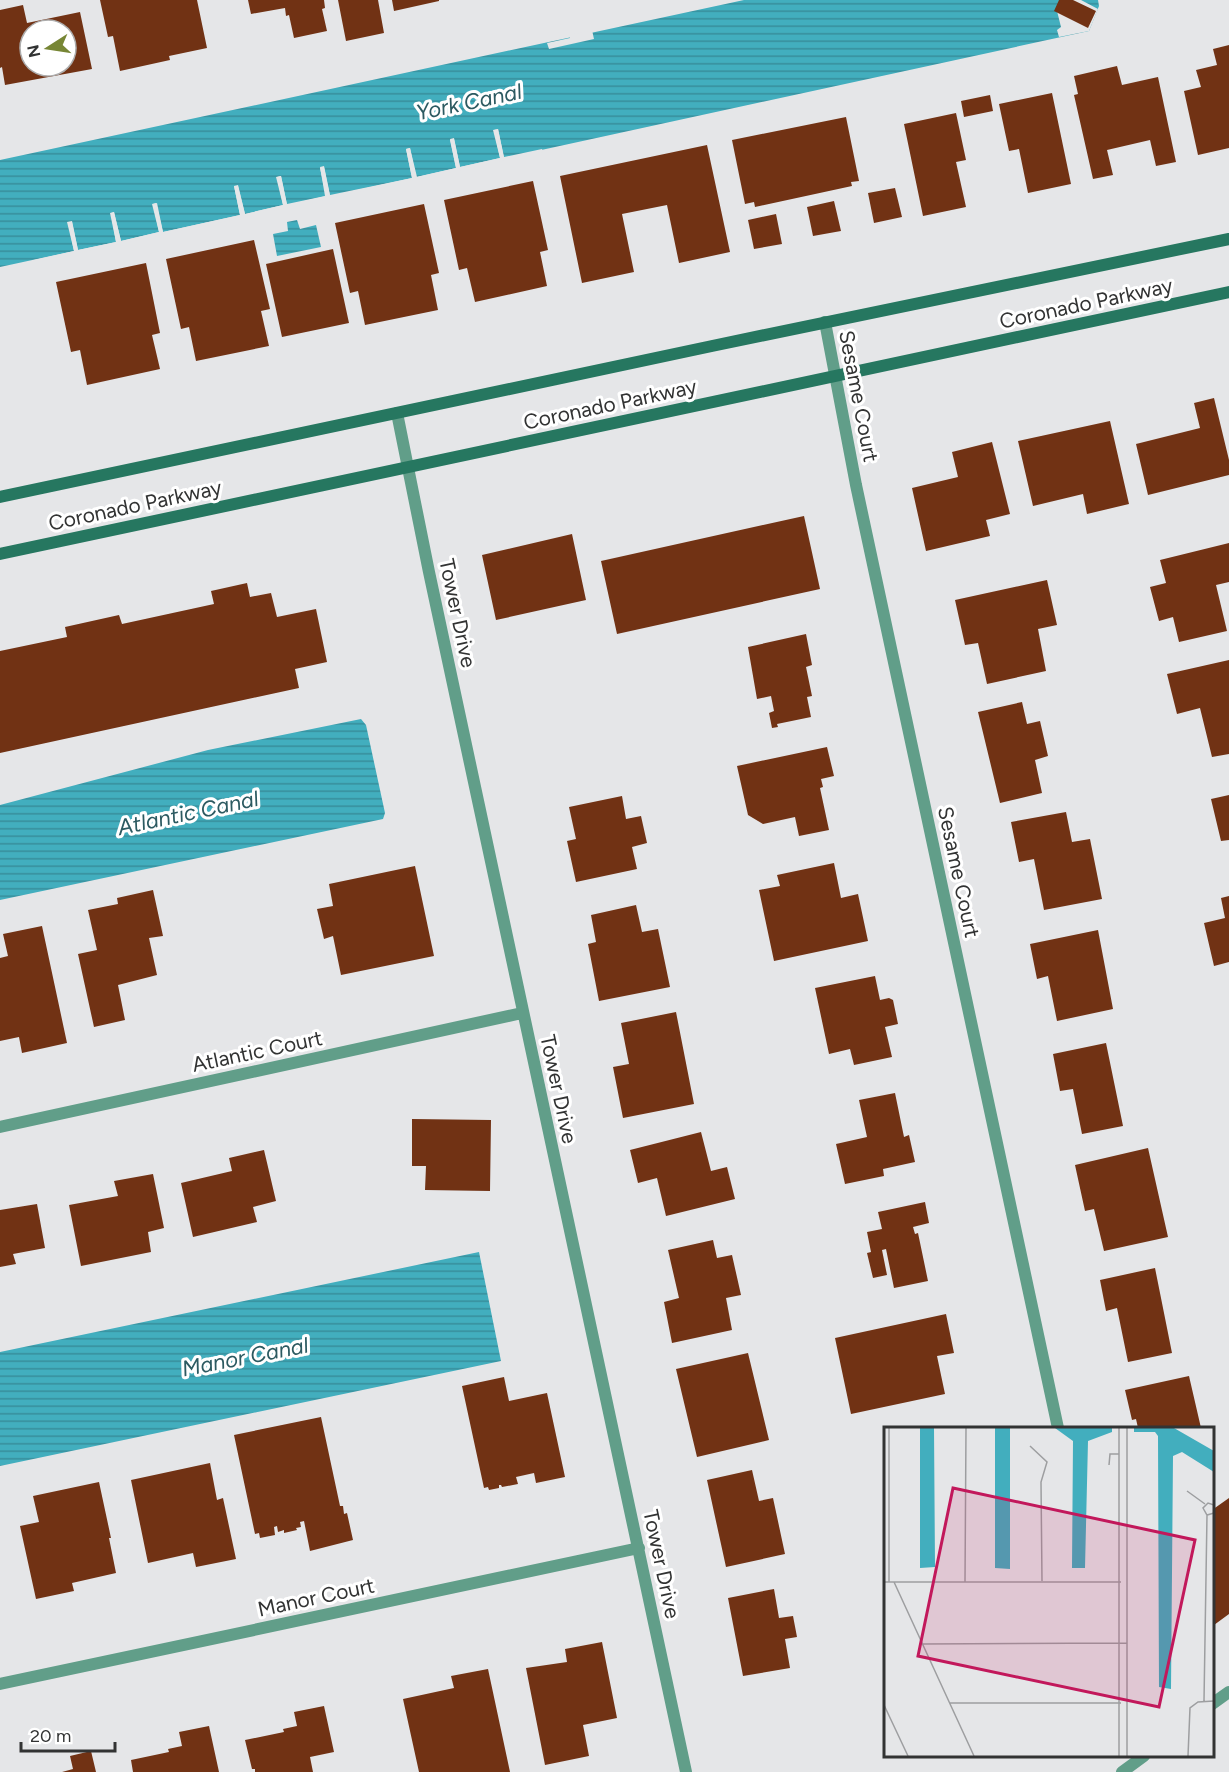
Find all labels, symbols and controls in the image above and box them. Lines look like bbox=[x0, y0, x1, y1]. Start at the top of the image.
north arrow bbox=[18, 18, 78, 78]
text: N bbox=[23, 43, 44, 59]
water label: York Canal bbox=[414, 78, 524, 126]
street label: Coronado Parkway bbox=[997, 272, 1175, 334]
street label: Sesame Court bbox=[834, 328, 884, 464]
street label: Coronado Parkway bbox=[521, 373, 699, 435]
street label: Coronado Parkway bbox=[46, 474, 224, 536]
street label: Tower Drive bbox=[434, 556, 482, 670]
water label: Atlantic Canal bbox=[114, 785, 261, 841]
street label: Sesame Court bbox=[933, 804, 985, 940]
street label: Atlantic Court bbox=[190, 1025, 325, 1077]
street label: Tower Drive bbox=[535, 1032, 583, 1146]
water label: Manor Canal bbox=[179, 1331, 311, 1382]
inset map bbox=[884, 1427, 1214, 1757]
street label: Tower Drive bbox=[638, 1507, 686, 1621]
street label: Manor Court bbox=[255, 1572, 377, 1622]
scale bar bbox=[21, 1715, 116, 1753]
text: 20 m bbox=[30, 1725, 71, 1747]

